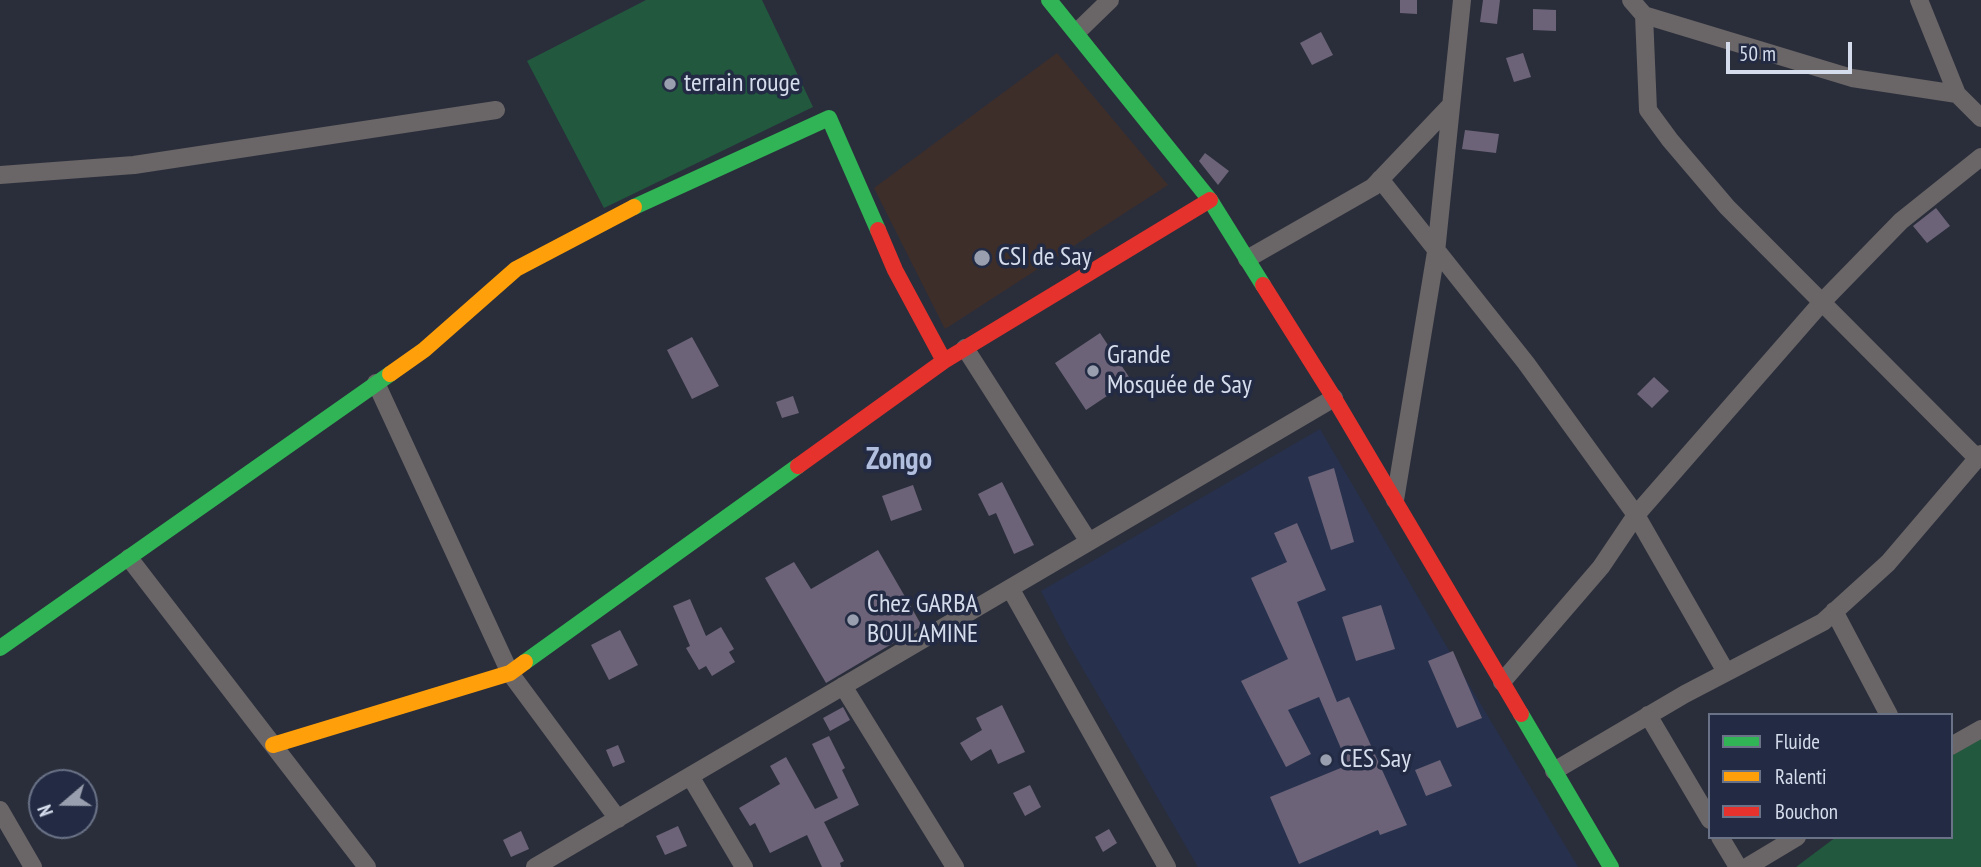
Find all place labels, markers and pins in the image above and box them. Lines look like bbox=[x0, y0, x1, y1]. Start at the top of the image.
place label: terrain rouge bbox=[684, 68, 801, 100]
marker: terrain rouge bbox=[662, 76, 678, 92]
place label: CSI de Say bbox=[998, 242, 1091, 274]
marker: CSI de Say bbox=[972, 248, 992, 268]
place label: Grande Mosquée de Say bbox=[1107, 340, 1252, 402]
marker: Grande Mosquée de Say bbox=[1085, 363, 1101, 379]
place label: Chez GARBA BOULAMINE bbox=[867, 589, 978, 650]
marker: Chez GARBA BOULAMINE bbox=[845, 612, 861, 628]
place label: CES Say bbox=[1340, 744, 1411, 776]
marker: CES Say bbox=[1318, 752, 1334, 768]

